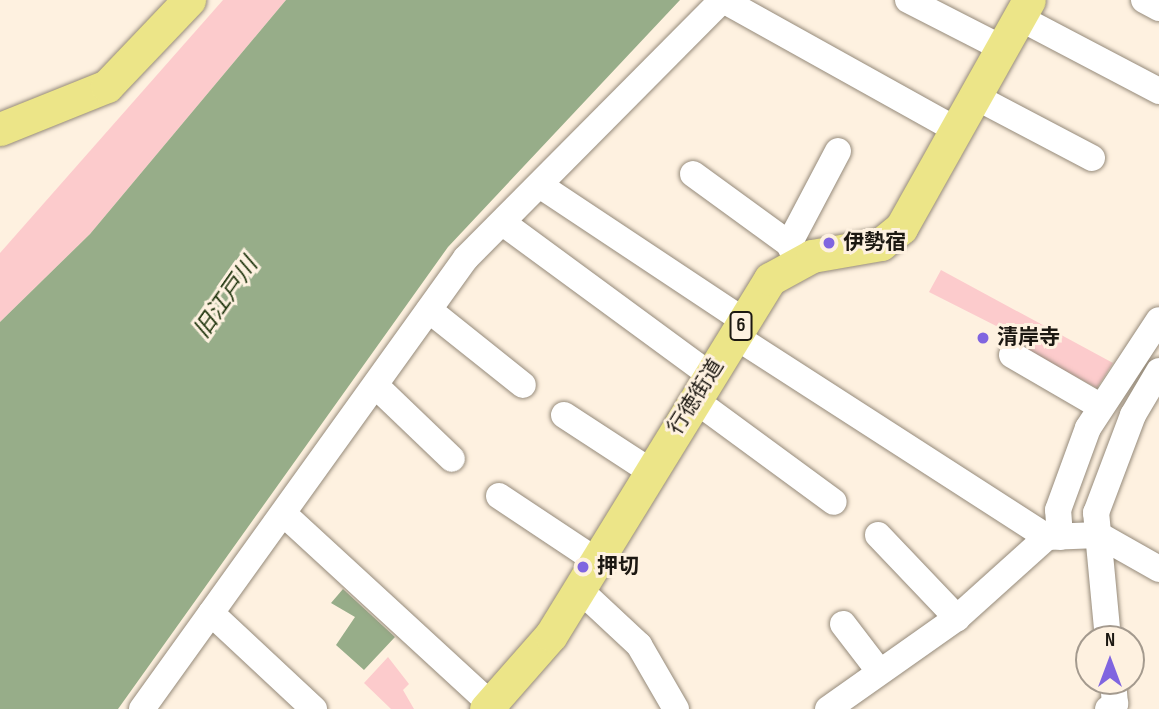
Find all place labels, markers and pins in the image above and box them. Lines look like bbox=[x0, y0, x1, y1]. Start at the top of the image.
place label: 伊勢宿 bbox=[843, 230, 906, 256]
marker: 伊勢宿 bbox=[821, 235, 837, 251]
place label: 清岸寺 bbox=[997, 325, 1060, 351]
marker: 清岸寺 bbox=[975, 330, 991, 346]
place label: 押切 bbox=[597, 554, 639, 580]
marker: 押切 bbox=[575, 559, 591, 575]

